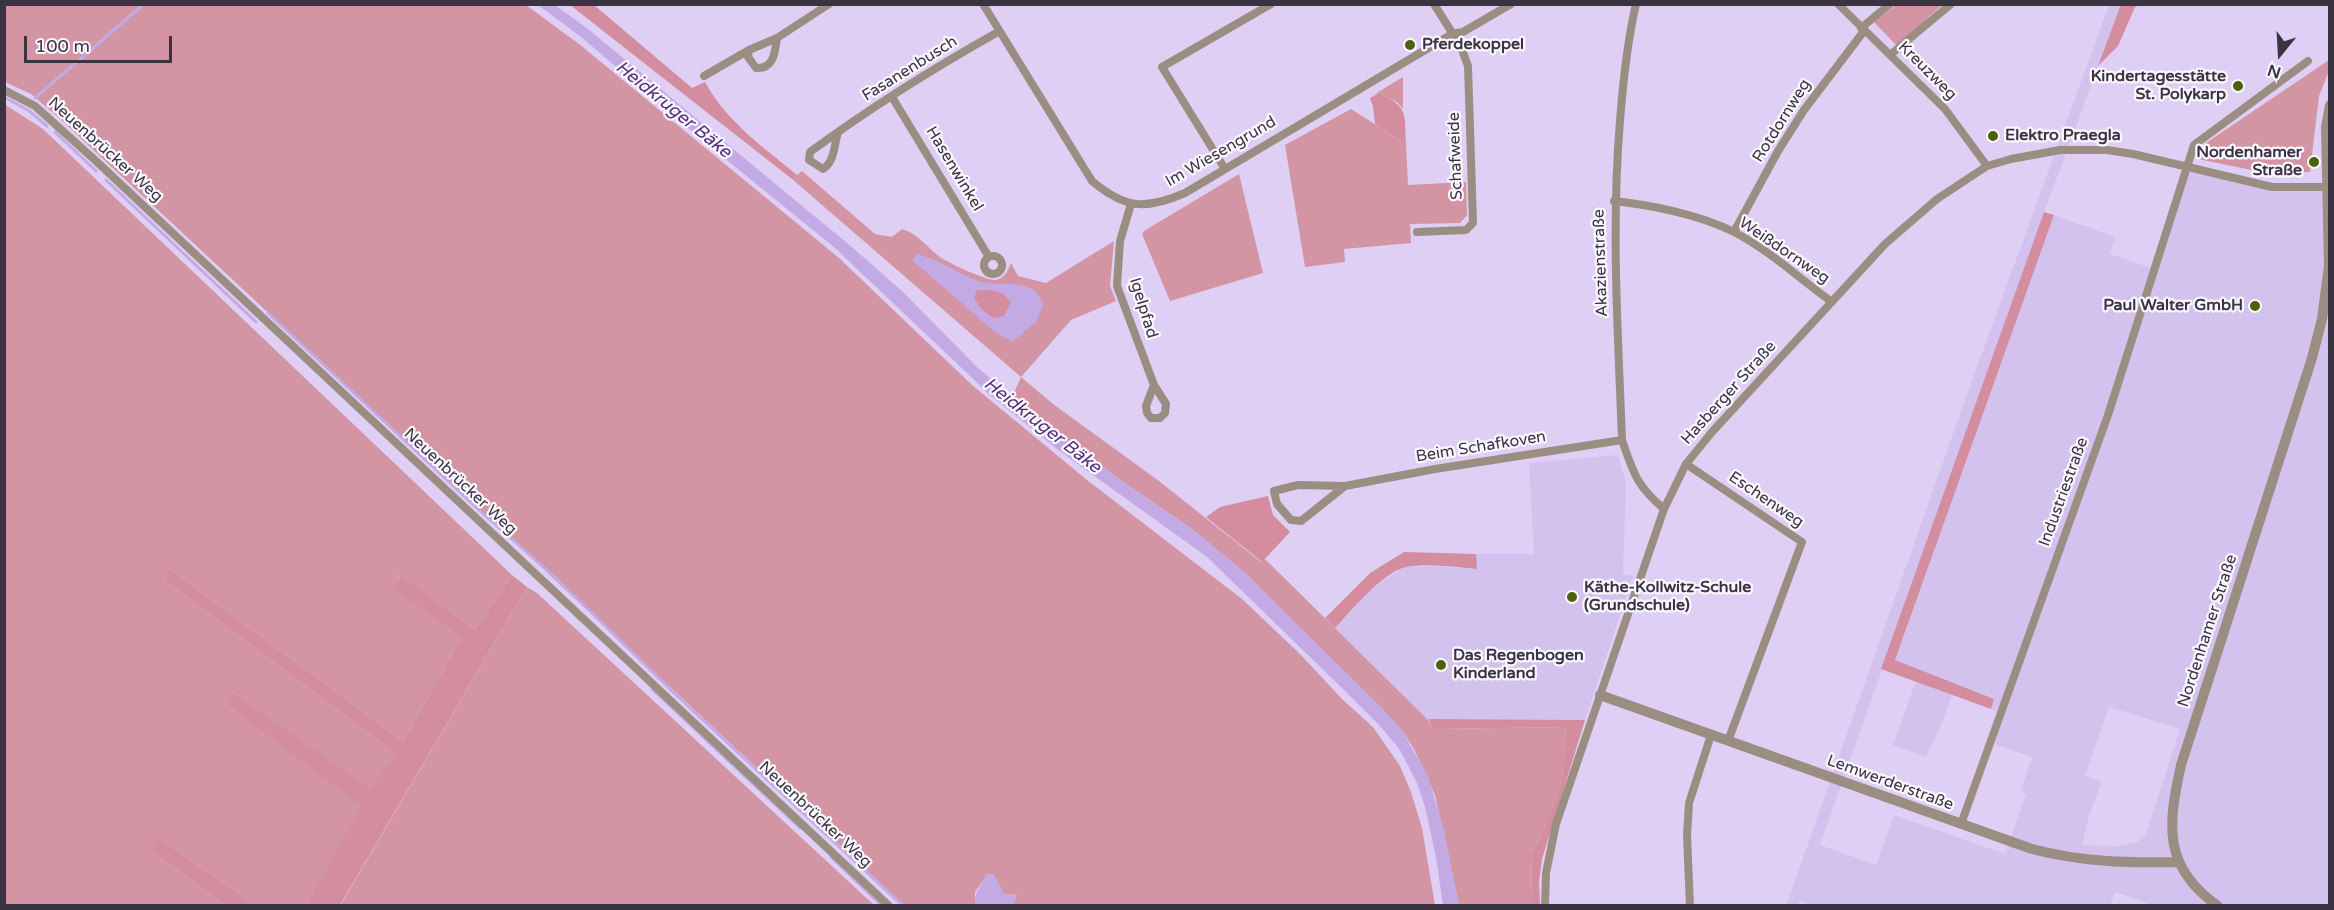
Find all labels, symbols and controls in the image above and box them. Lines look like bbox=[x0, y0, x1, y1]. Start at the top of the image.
scale bar bbox=[27, 24, 176, 62]
north arrow bbox=[2250, 24, 2310, 84]
street label: Fasanenbusch bbox=[859, 32, 961, 106]
text: 100 m bbox=[35, 35, 90, 57]
place label: Pferdekoppel bbox=[1422, 35, 1524, 55]
marker: Pferdekoppel bbox=[1403, 38, 1417, 52]
street label: Kreuzweg bbox=[1894, 38, 1960, 104]
water label: Heidkruger Bäke bbox=[611, 57, 735, 163]
text: N bbox=[2265, 60, 2284, 83]
place label: Kindertagesstätte St. Polykarp bbox=[2091, 67, 2226, 105]
street label: Rotdornweg bbox=[1749, 76, 1815, 166]
marker: Kindertagesstätte St. Polykarp bbox=[2231, 79, 2245, 93]
street label: Neuenbrücker Weg bbox=[44, 94, 166, 206]
street label: Schafweide bbox=[1445, 112, 1467, 200]
street label: Im Wiesengrund bbox=[1162, 113, 1280, 191]
street label: Hasenwinkel bbox=[921, 123, 987, 215]
place label: Elektro Praegla bbox=[2005, 126, 2121, 146]
marker: Elektro Praegla bbox=[1986, 129, 2000, 143]
place label: Nordenhamer Straße bbox=[2196, 143, 2302, 181]
marker: Nordenhamer Straße bbox=[2307, 155, 2321, 169]
street label: Akazienstraße bbox=[1590, 209, 1612, 317]
street label: Weißdornweg bbox=[1735, 214, 1833, 288]
street label: Igelpfad bbox=[1125, 275, 1161, 341]
place label: Paul Walter GmbH bbox=[2103, 296, 2243, 316]
marker: Paul Walter GmbH bbox=[2248, 299, 2262, 313]
street label: Hasberger Straße bbox=[1677, 337, 1781, 449]
water label: Heidkruger Bäke bbox=[979, 374, 1105, 478]
street label: Neuenbrücker Weg bbox=[400, 425, 520, 539]
street label: Beim Schafkoven bbox=[1415, 427, 1547, 467]
street label: Industriestraße bbox=[2035, 435, 2093, 549]
street label: Eschenweg bbox=[1725, 468, 1807, 532]
street label: Nordenhamer Straße bbox=[2174, 552, 2242, 710]
place label: Käthe-Kollwitz-Schule (Grundschule) bbox=[1584, 578, 1751, 616]
marker: Käthe-Kollwitz-Schule (Grundschule) bbox=[1565, 590, 1579, 604]
place label: Das Regenbogen Kinderland bbox=[1453, 646, 1584, 684]
marker: Das Regenbogen Kinderland bbox=[1434, 658, 1448, 672]
street label: Lemwerderstraße bbox=[1824, 751, 1956, 815]
street label: Neuenbrücker Weg bbox=[755, 758, 875, 872]

